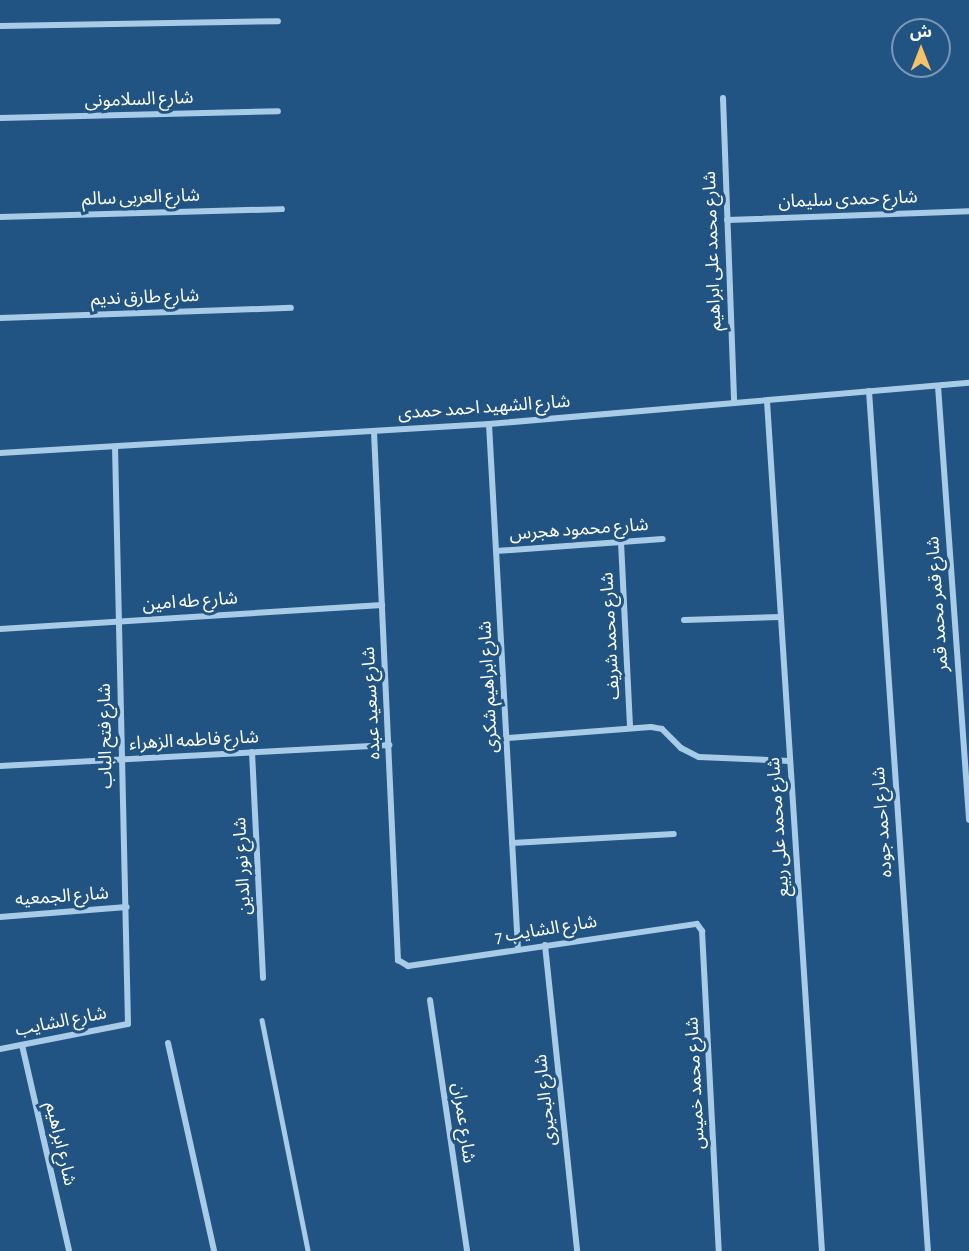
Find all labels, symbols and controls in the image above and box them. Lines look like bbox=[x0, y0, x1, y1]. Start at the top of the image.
north arrow bbox=[891, 18, 951, 78]
text: ش bbox=[910, 24, 932, 40]
street label: شارع السلامونى bbox=[84, 87, 194, 113]
street label: شارع محمد على ابراهيم bbox=[699, 171, 727, 331]
street label: شارع العربى سالم bbox=[82, 185, 200, 211]
street label: شارع حمدى سليمان bbox=[778, 187, 918, 213]
street label: شارع طارق نديم bbox=[90, 285, 200, 311]
street label: شارع الشهيد احمد حمدى bbox=[397, 391, 571, 425]
street label: شارع محمود هجرس bbox=[509, 514, 649, 546]
street label: شارع قمر محمد قمر bbox=[922, 535, 954, 673]
street label: شارع محمد شريف bbox=[597, 572, 625, 700]
street label: شارع طه امين bbox=[142, 588, 238, 616]
street label: شارع ابراهيم شكرى bbox=[475, 620, 503, 754]
street label: شارع سعيد عبده bbox=[358, 646, 386, 760]
street label: شارع فتح الباب bbox=[94, 683, 118, 789]
street label: شارع فاطمه الزهراء bbox=[129, 727, 259, 755]
street label: شارع محمد على ربيع bbox=[763, 757, 795, 897]
street label: شارع احمد جوده bbox=[868, 766, 898, 878]
street label: شارع نور الدين bbox=[230, 816, 256, 916]
street label: شارع الجمعيه bbox=[14, 883, 110, 911]
street label: شارع الشايب 7 bbox=[493, 911, 599, 949]
street label: شارع الشايب bbox=[13, 1003, 109, 1041]
street label: شارع محمد خميس bbox=[682, 1016, 710, 1150]
street label: شارع البحيرى bbox=[530, 1053, 562, 1147]
street label: شارع عمران bbox=[447, 1081, 479, 1165]
street label: شارع ابراهيم bbox=[40, 1100, 80, 1188]

